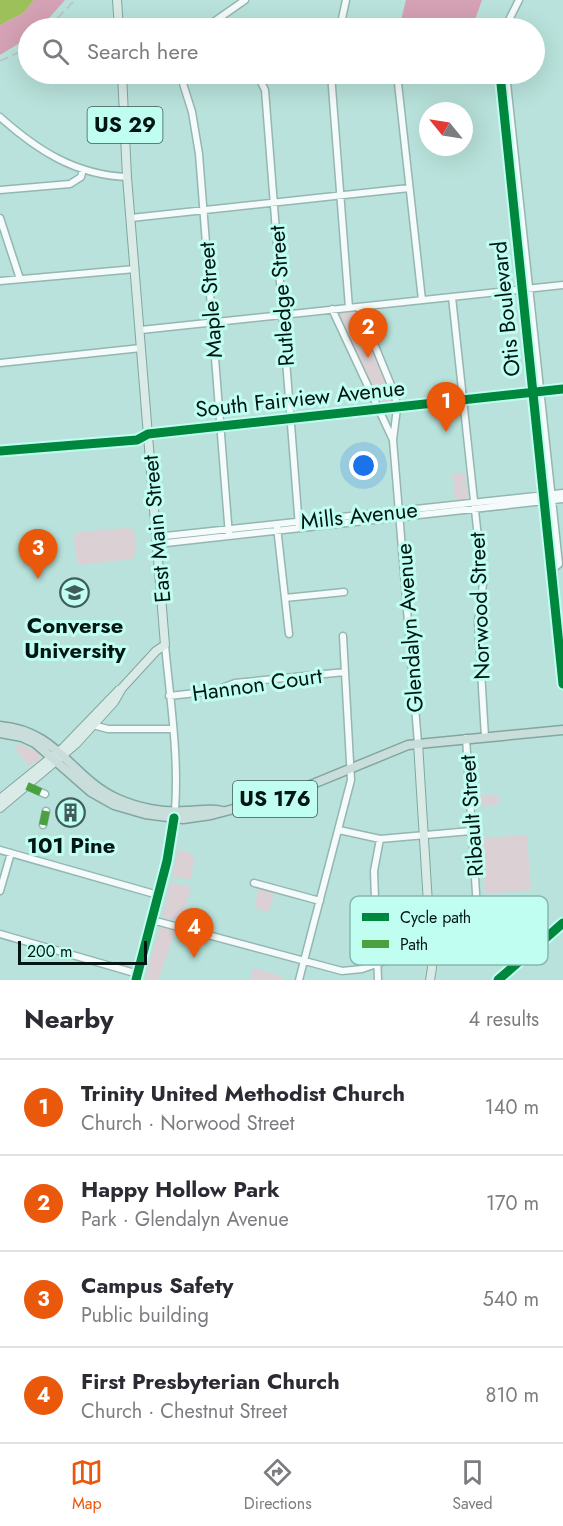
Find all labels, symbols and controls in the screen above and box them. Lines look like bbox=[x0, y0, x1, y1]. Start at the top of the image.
search box bbox=[18, 18, 545, 84]
icon: search bbox=[39, 35, 72, 68]
text: Search here bbox=[87, 35, 198, 67]
north arrow bbox=[419, 102, 473, 156]
road number: US 29 bbox=[88, 107, 162, 143]
street label: Rutledge Street bbox=[260, 224, 302, 367]
street label: Maple Street bbox=[190, 240, 230, 359]
street label: Otis Boulevard bbox=[482, 240, 528, 378]
pin: 2 bbox=[348, 308, 388, 358]
street label: South Fairview Avenue bbox=[194, 371, 406, 425]
pin: 1 bbox=[426, 382, 466, 432]
your location bbox=[349, 451, 378, 480]
street label: East Main Street bbox=[134, 453, 178, 604]
street label: Mills Avenue bbox=[299, 493, 419, 537]
pin: 3 bbox=[18, 530, 57, 579]
street label: Norwood Street bbox=[460, 531, 498, 680]
street label: Glendalyn Avenue bbox=[387, 542, 431, 714]
school or university icon: Converse University bbox=[59, 577, 91, 609]
place label: Converse University bbox=[24, 609, 126, 666]
street label: Hannon Court bbox=[190, 659, 325, 709]
street label: Ribault Street bbox=[451, 753, 491, 878]
road number: US 176 bbox=[233, 781, 317, 817]
building icon: 101 Pine bbox=[55, 797, 87, 829]
place label: 101 Pine bbox=[27, 829, 115, 861]
legend bbox=[350, 896, 548, 965]
text: Cycle path bbox=[400, 906, 471, 929]
pin: 4 bbox=[174, 908, 214, 958]
text: Path bbox=[400, 933, 428, 956]
scale bar bbox=[18, 938, 147, 966]
text: 200 m bbox=[27, 940, 73, 963]
text: Nearby bbox=[24, 1000, 113, 1038]
text: 4 results bbox=[468, 1005, 539, 1034]
text: Trinity United Methodist Church bbox=[81, 1077, 405, 1109]
text: 1 bbox=[38, 1093, 49, 1122]
text: 140 m bbox=[485, 1093, 539, 1122]
text: Church · Norwood Street bbox=[81, 1109, 294, 1138]
text: Happy Hollow Park bbox=[81, 1173, 280, 1205]
text: 2 bbox=[37, 1189, 50, 1218]
text: 170 m bbox=[486, 1189, 539, 1218]
text: Park · Glendalyn Avenue bbox=[81, 1205, 289, 1234]
text: Campus Safety bbox=[81, 1269, 233, 1301]
text: 3 bbox=[37, 1285, 50, 1314]
text: 540 m bbox=[482, 1285, 539, 1314]
text: Public building bbox=[81, 1301, 209, 1330]
text: First Presbyterian Church bbox=[81, 1365, 340, 1397]
text: 4 bbox=[37, 1381, 50, 1410]
text: 810 m bbox=[485, 1381, 539, 1410]
text: Church · Chestnut Street bbox=[81, 1397, 287, 1426]
tab: Map bbox=[70, 1456, 103, 1515]
tab: Directions bbox=[244, 1456, 312, 1515]
tab: Saved bbox=[452, 1456, 493, 1515]

